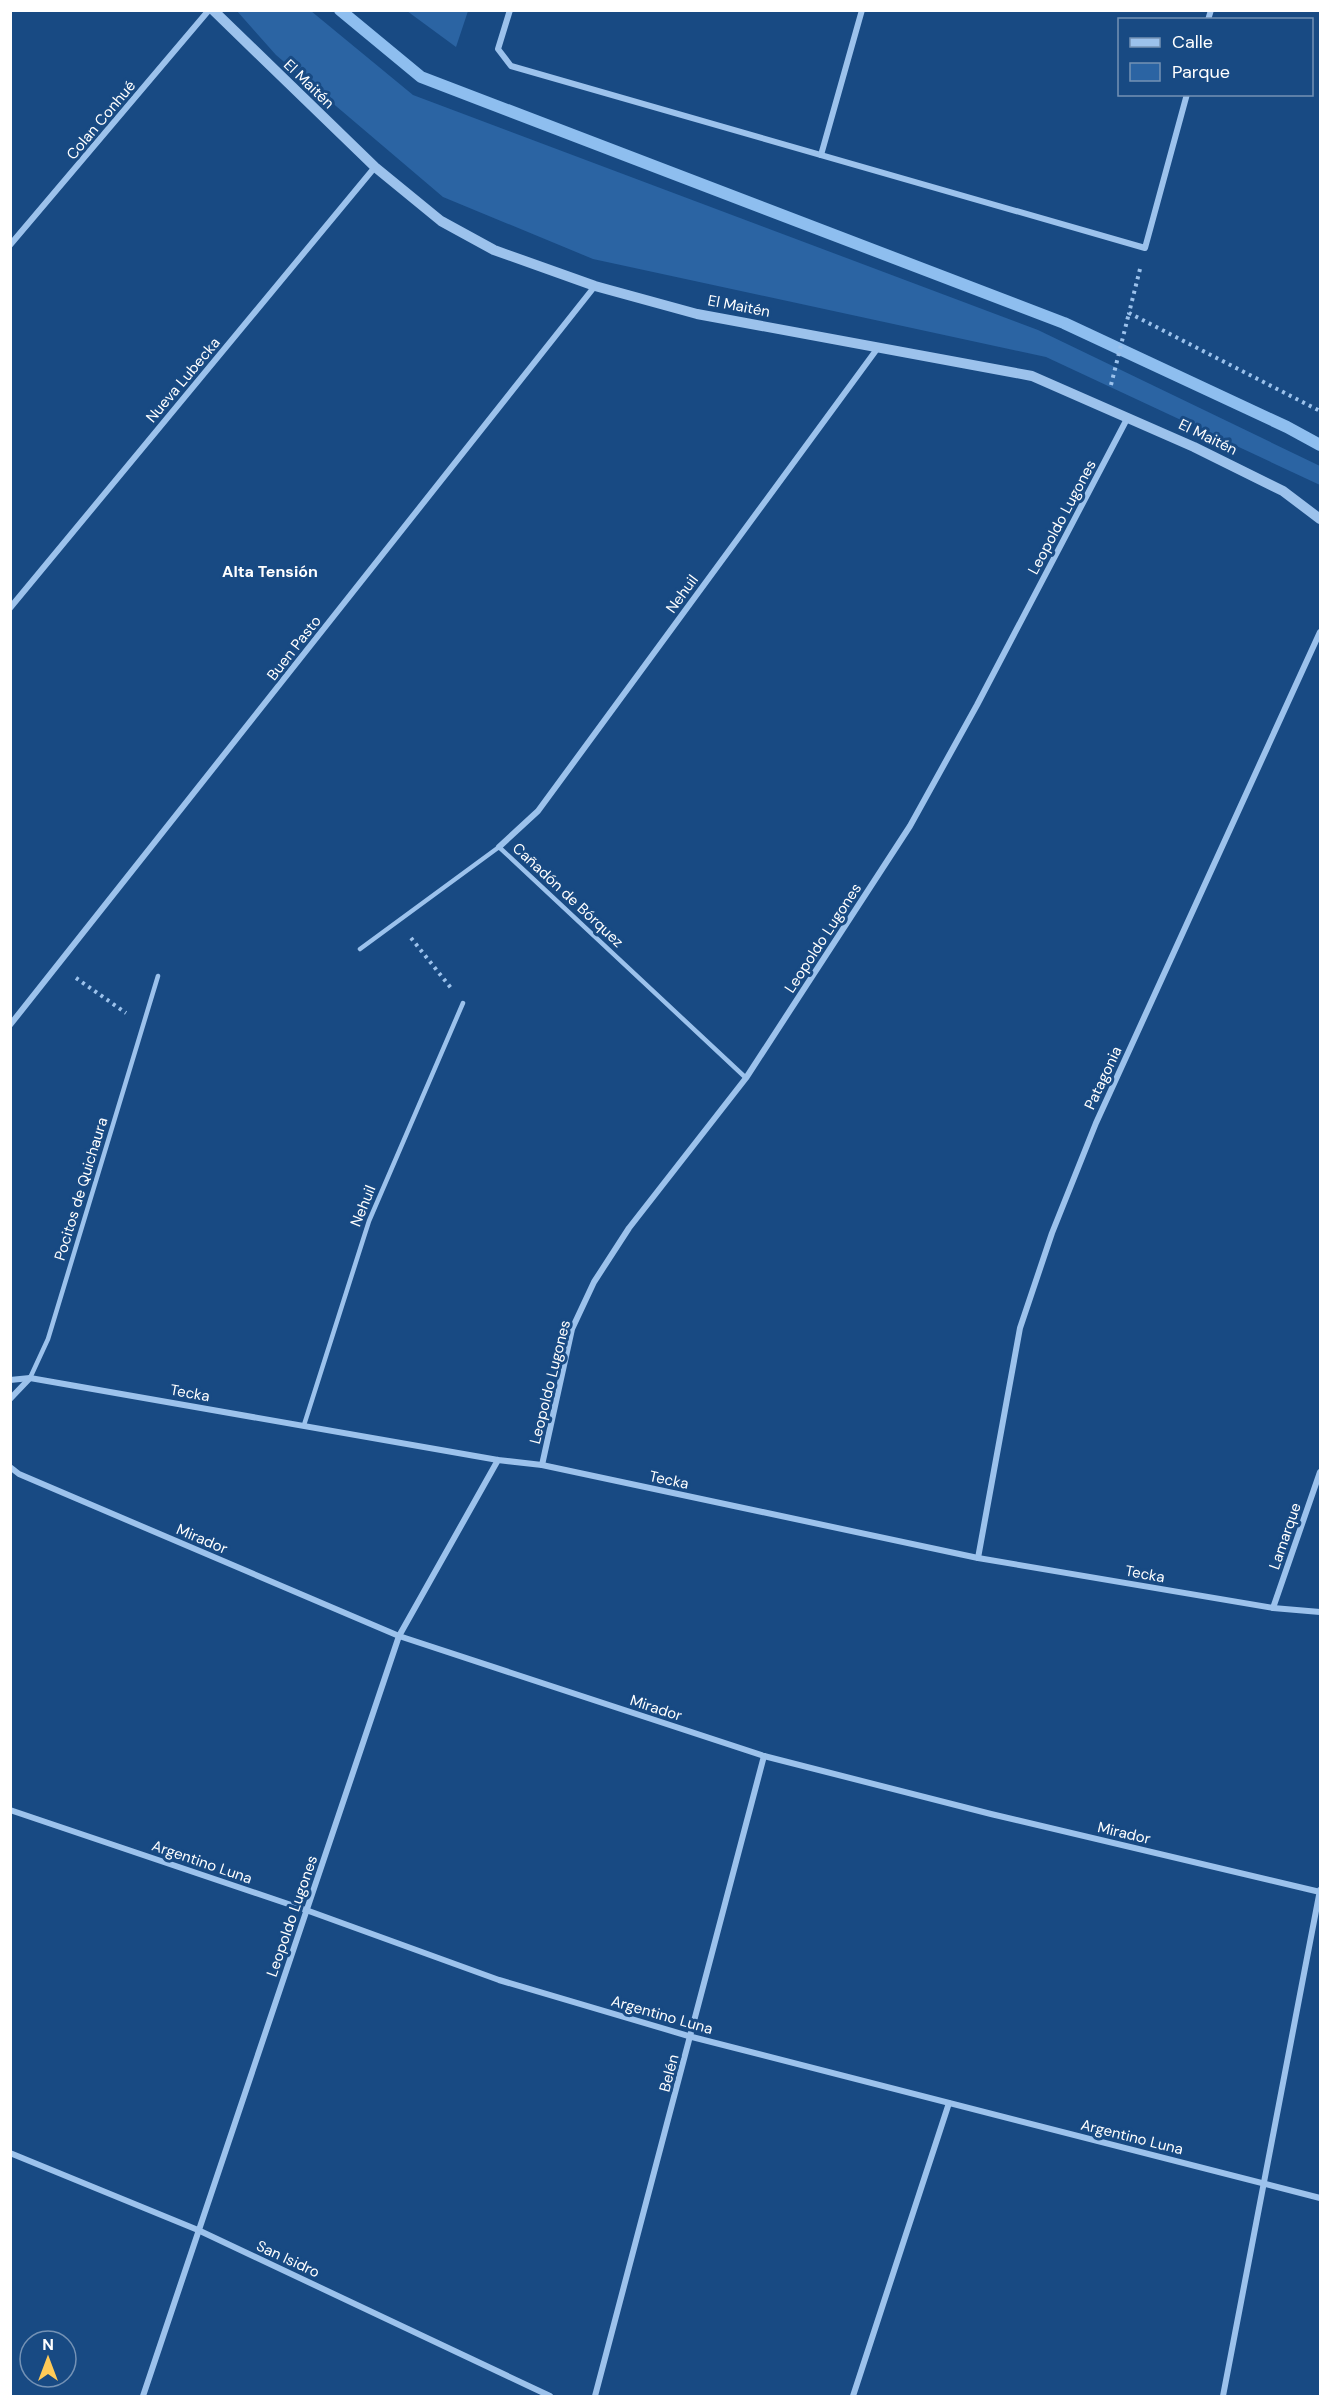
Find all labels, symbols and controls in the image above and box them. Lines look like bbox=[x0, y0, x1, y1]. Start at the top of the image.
legend bbox=[1118, 18, 1313, 96]
text: Calle bbox=[1172, 30, 1213, 54]
street label: El Maitén bbox=[279, 55, 339, 113]
text: Parque bbox=[1172, 60, 1230, 84]
street label: Colan Conhué bbox=[62, 76, 140, 164]
street label: El Maitén bbox=[706, 290, 772, 322]
street label: Nueva Lubecka bbox=[141, 333, 225, 427]
street label: El Maitén bbox=[1175, 414, 1241, 460]
street label: Leopoldo Lugones bbox=[1023, 456, 1101, 578]
district label: Alta Tensión bbox=[222, 561, 318, 582]
street label: Nehuil bbox=[661, 571, 703, 617]
street label: Buen Pasto bbox=[262, 611, 326, 685]
street label: Cañadón de Bórquez bbox=[508, 838, 628, 952]
street label: Leopoldo Lugones bbox=[780, 879, 866, 997]
street label: Patagonia bbox=[1080, 1043, 1126, 1113]
street label: Pocitos de Quichaura bbox=[50, 1115, 112, 1263]
street label: Nehuil bbox=[346, 1182, 380, 1230]
street label: Leopoldo Lugones bbox=[525, 1318, 575, 1446]
street label: Tecka bbox=[169, 1380, 211, 1406]
street label: Tecka bbox=[647, 1466, 691, 1494]
street label: Lamarque bbox=[1264, 1500, 1306, 1572]
street label: Mirador bbox=[173, 1519, 231, 1559]
street label: Tecka bbox=[1124, 1561, 1166, 1587]
street label: Mirador bbox=[627, 1690, 685, 1726]
street label: Mirador bbox=[1096, 1817, 1153, 1849]
street label: Argentino Luna bbox=[149, 1835, 255, 1889]
street label: Leopoldo Lugones bbox=[262, 1853, 322, 1979]
street label: Argentino Luna bbox=[609, 1991, 715, 2039]
street label: Belén bbox=[654, 2052, 684, 2094]
street label: Argentino Luna bbox=[1079, 2115, 1185, 2159]
street label: San Isidro bbox=[253, 2236, 323, 2282]
north arrow bbox=[18, 2329, 78, 2389]
text: N bbox=[42, 2334, 54, 2355]

